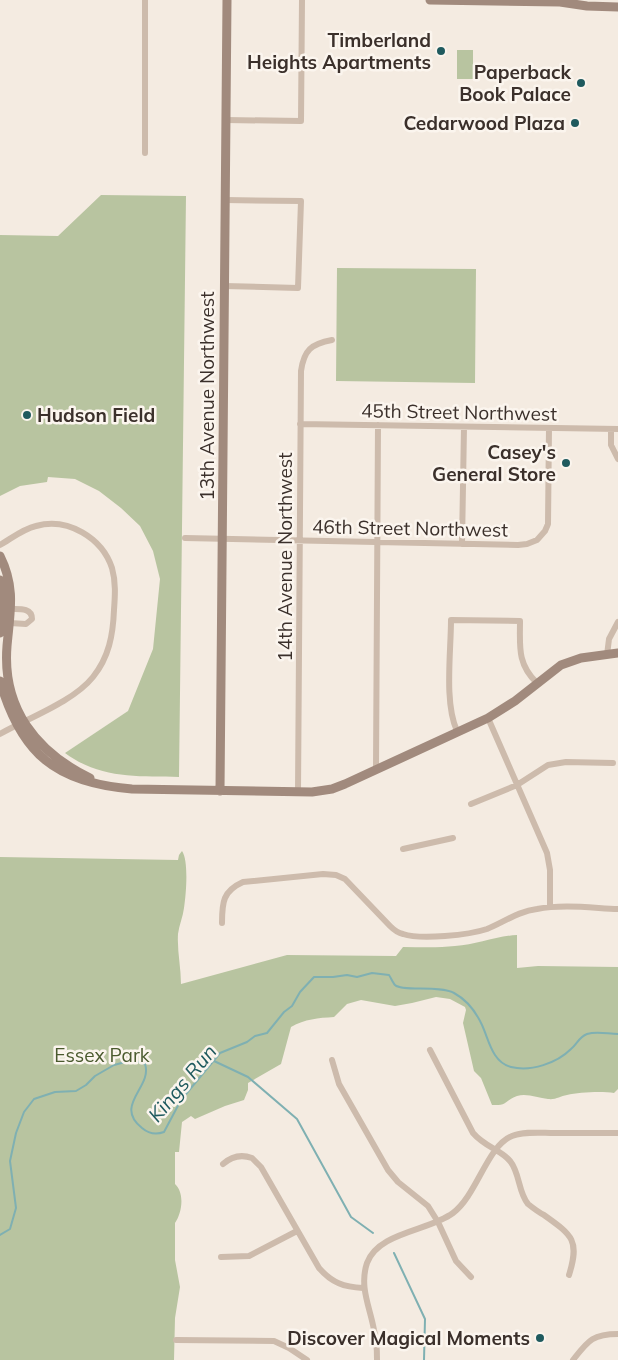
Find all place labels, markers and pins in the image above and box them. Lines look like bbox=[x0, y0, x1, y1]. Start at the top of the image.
place label: Timberland Heights Apartments bbox=[247, 28, 431, 74]
marker: Timberland Heights Apartments bbox=[435, 45, 447, 57]
place label: Paperback Book Palace bbox=[459, 60, 572, 106]
marker: Paperback Book Palace bbox=[575, 77, 587, 89]
place label: Cedarwood Plaza bbox=[403, 111, 565, 135]
marker: Cedarwood Plaza bbox=[569, 117, 581, 129]
place label: Hudson Field bbox=[37, 403, 155, 427]
marker: Hudson Field bbox=[21, 409, 33, 421]
place label: Casey's General Store bbox=[432, 440, 556, 486]
marker: Casey's General Store bbox=[560, 457, 572, 469]
place label: Discover Magical Moments bbox=[287, 1326, 530, 1350]
marker: Discover Magical Moments bbox=[534, 1332, 546, 1344]

